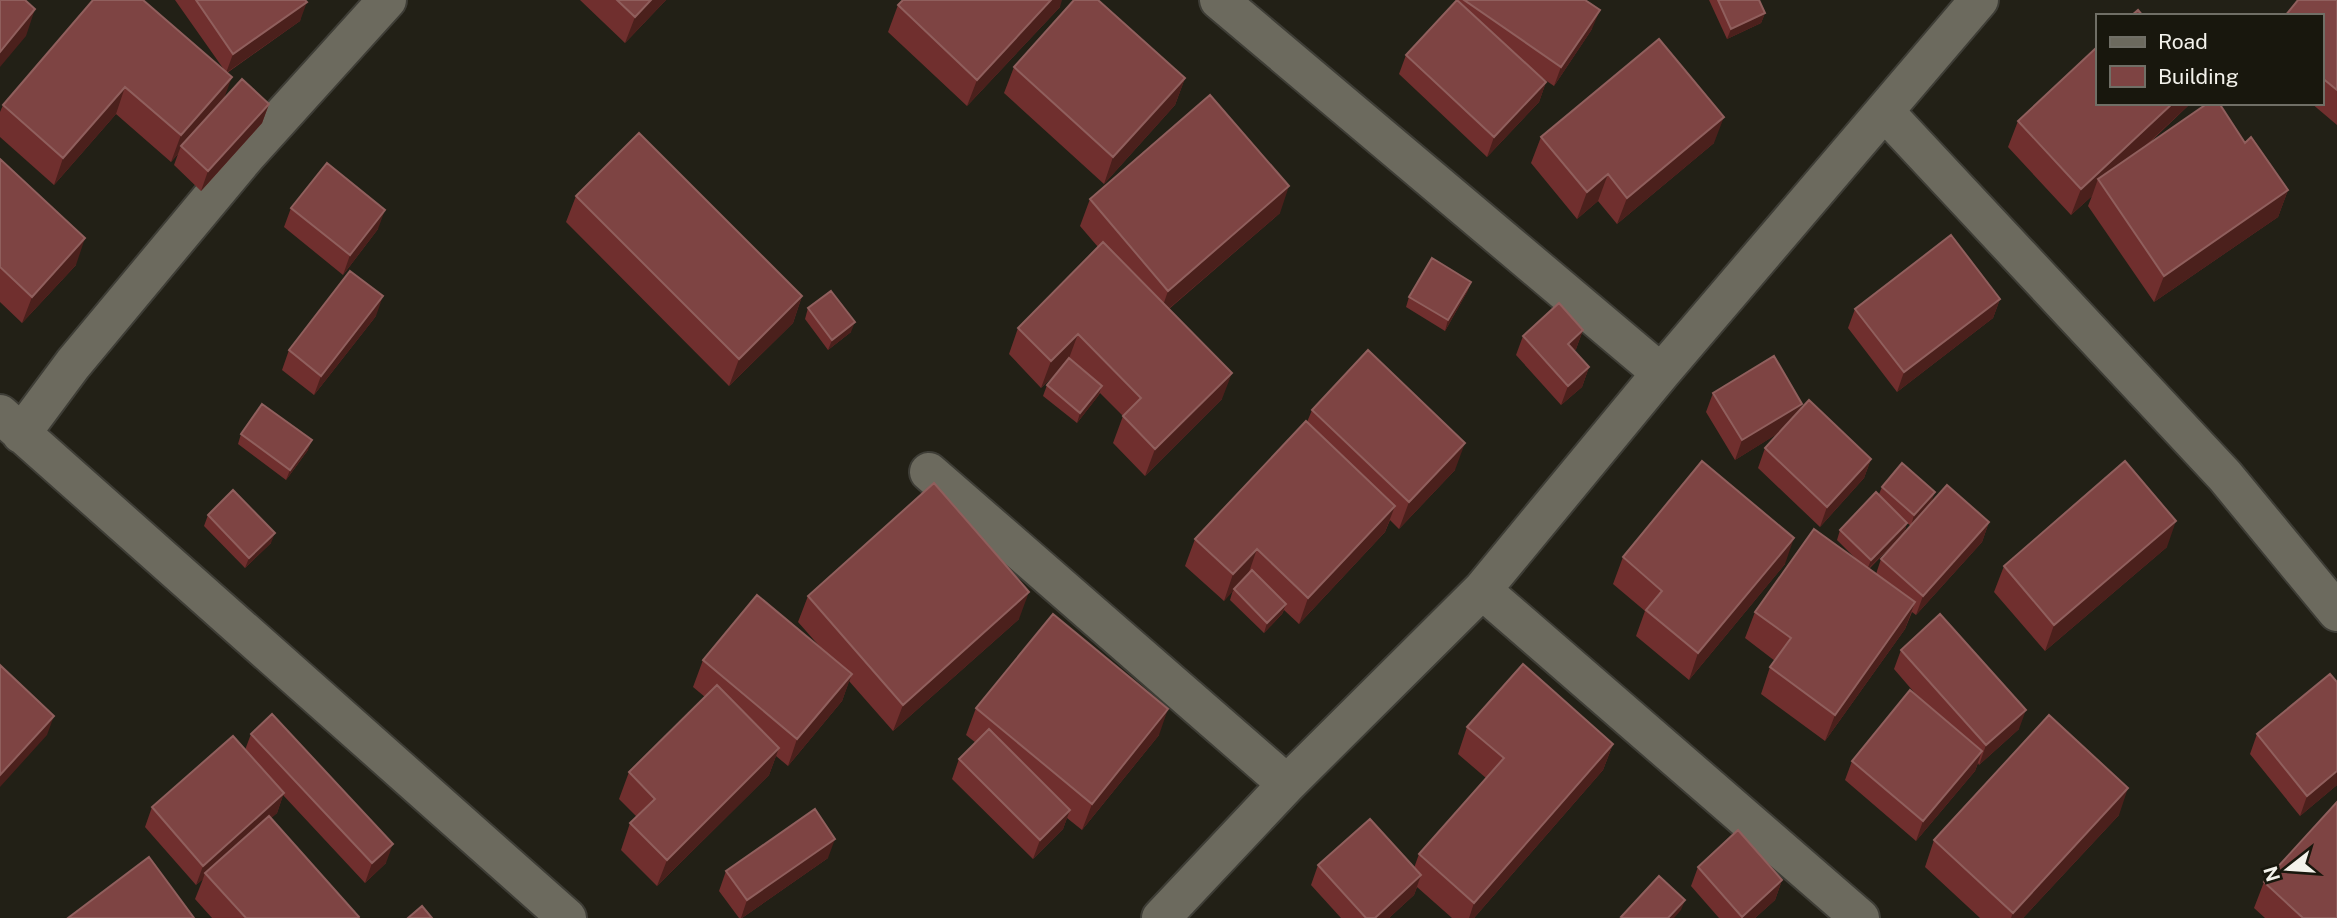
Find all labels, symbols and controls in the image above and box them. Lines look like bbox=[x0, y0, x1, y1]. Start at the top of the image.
legend bbox=[2096, 14, 2323, 105]
text: Road bbox=[2158, 29, 2208, 54]
text: Building bbox=[2158, 64, 2239, 89]
north arrow bbox=[2253, 834, 2323, 904]
text: N bbox=[2259, 864, 2284, 884]

